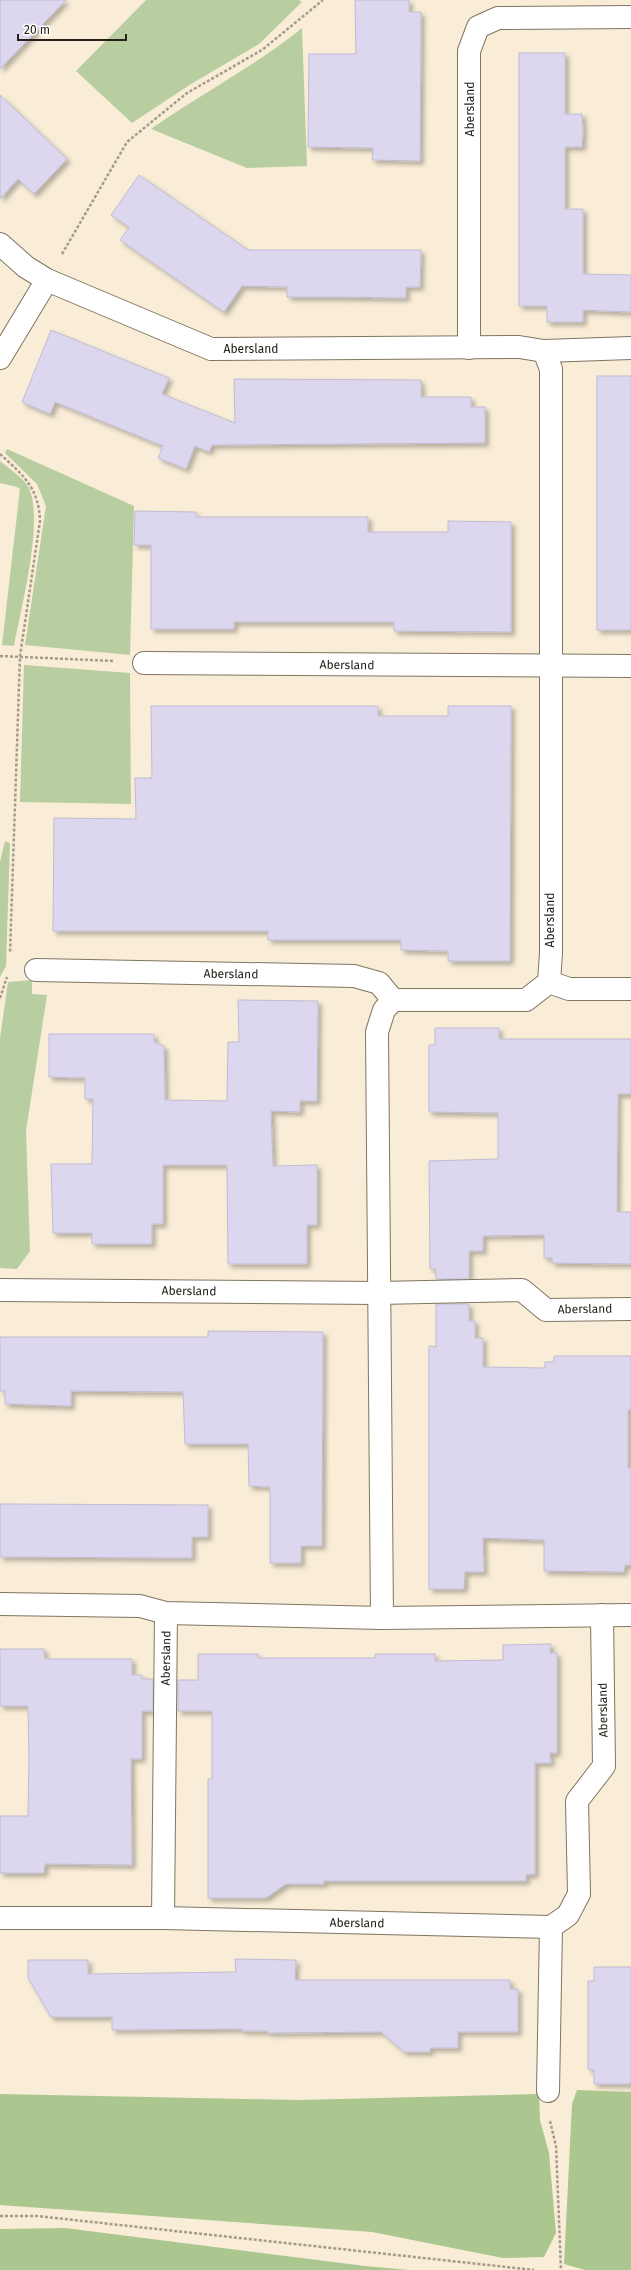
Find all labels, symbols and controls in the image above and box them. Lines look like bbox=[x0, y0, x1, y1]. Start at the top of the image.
scale bar bbox=[18, 16, 126, 42]
text: 20 m bbox=[24, 23, 50, 37]
street label: Abersland bbox=[463, 82, 477, 136]
street label: Abersland bbox=[224, 342, 278, 356]
street label: Abersland bbox=[319, 658, 375, 672]
street label: Abersland bbox=[543, 893, 557, 947]
street label: Abersland bbox=[203, 967, 259, 981]
street label: Abersland bbox=[161, 1284, 217, 1298]
street label: Abersland bbox=[557, 1302, 613, 1316]
street label: Abersland bbox=[159, 1630, 173, 1686]
street label: Abersland bbox=[596, 1682, 610, 1738]
street label: Abersland bbox=[329, 1916, 385, 1930]

